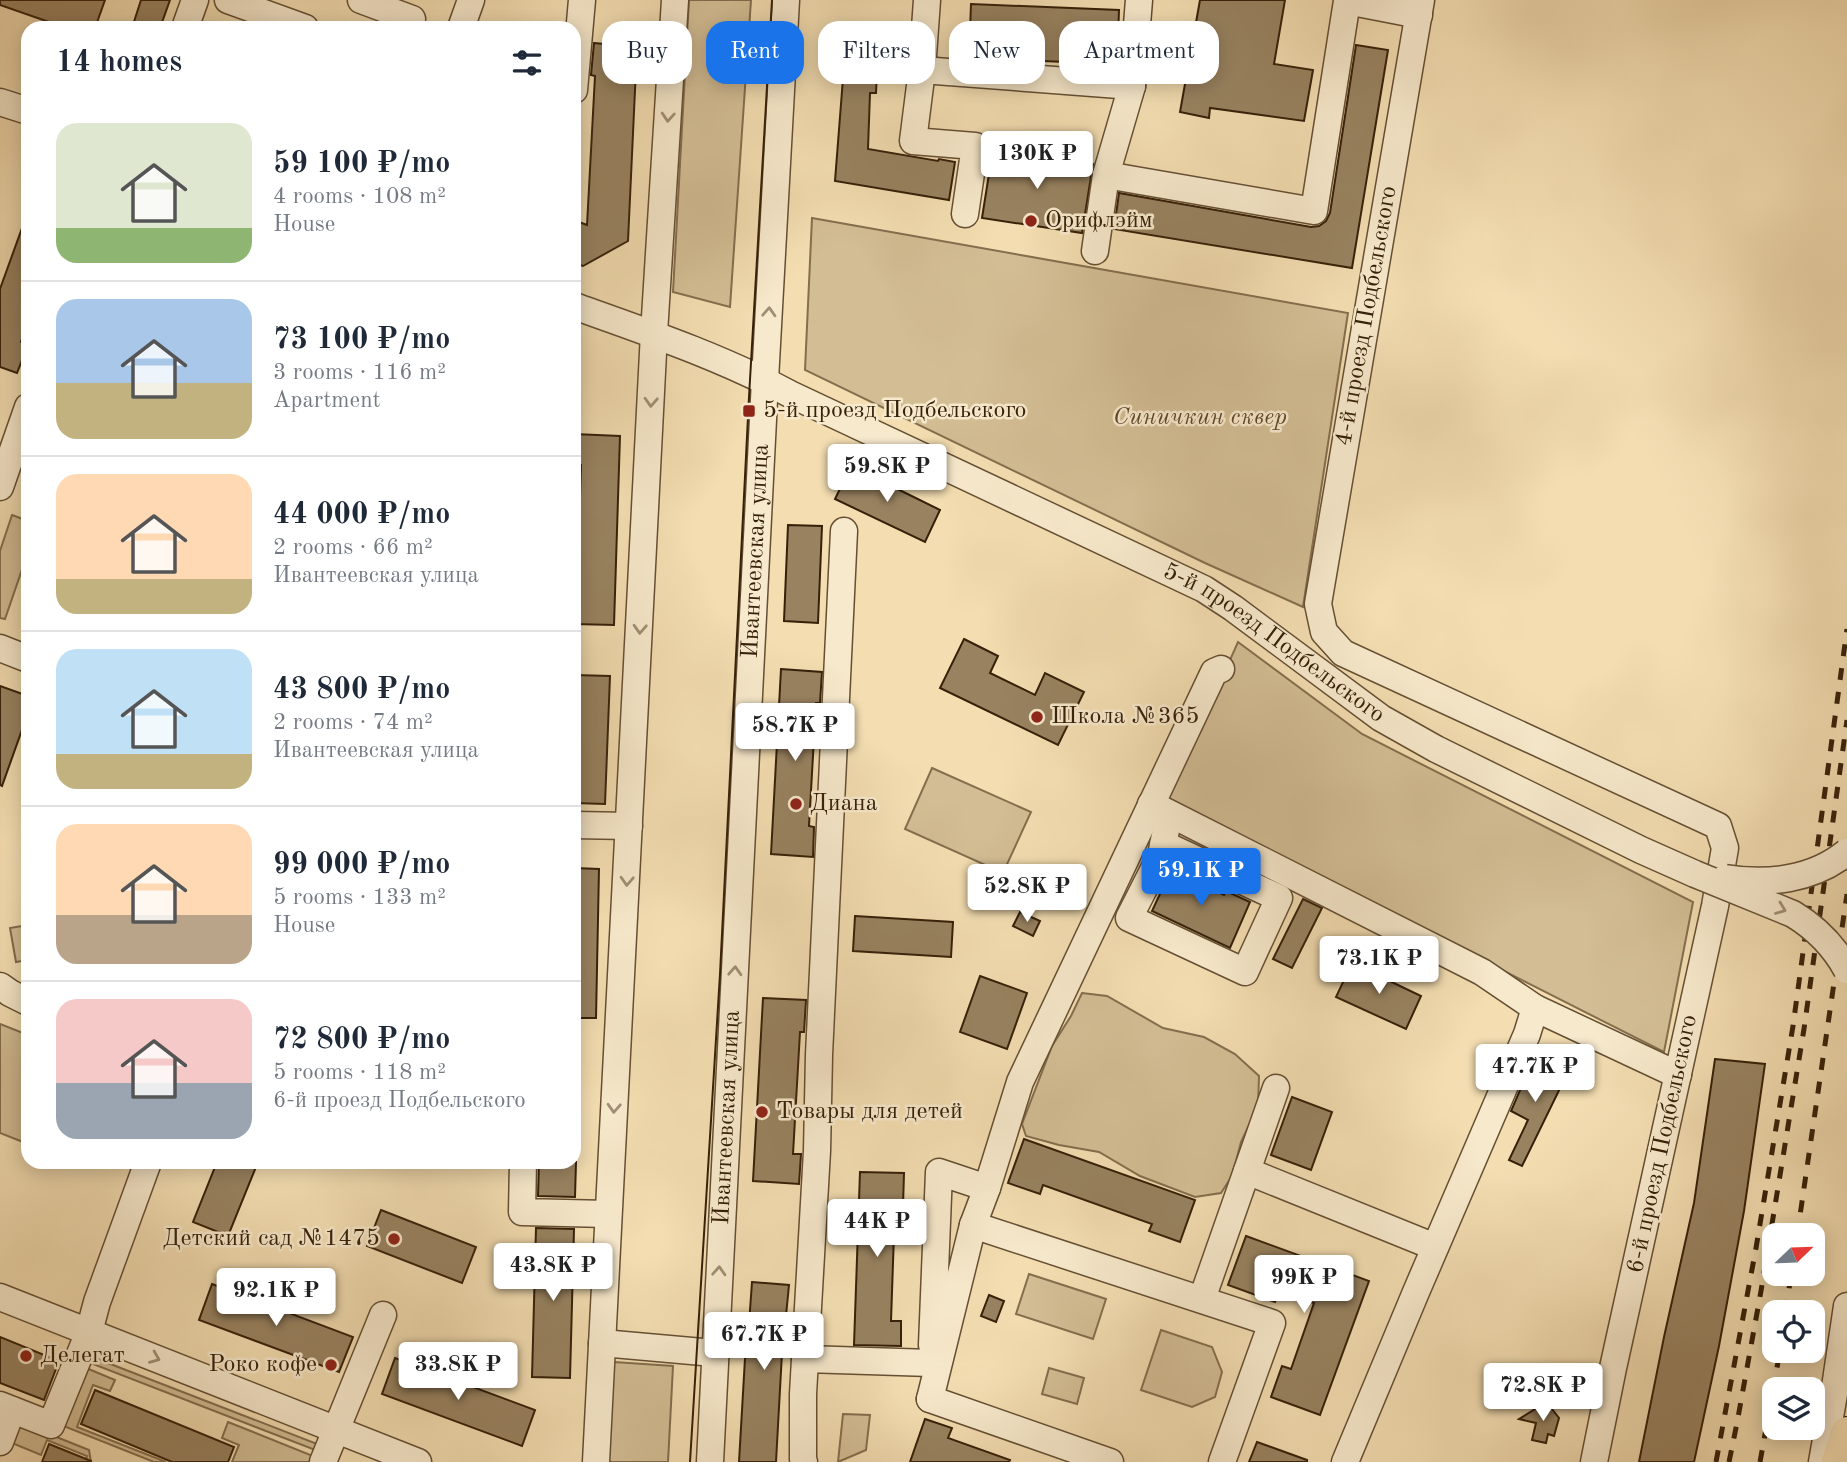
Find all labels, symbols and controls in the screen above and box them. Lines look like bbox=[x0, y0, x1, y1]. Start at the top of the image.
chip: Buy bbox=[602, 21, 692, 84]
chip: Rent bbox=[706, 21, 804, 84]
chip: Filters bbox=[818, 21, 935, 84]
chip: New bbox=[949, 21, 1045, 84]
chip: Apartment bbox=[1059, 21, 1219, 84]
icon: filters bbox=[508, 44, 546, 82]
text: 14 homes bbox=[56, 48, 182, 78]
one-way arrow bbox=[661, 112, 676, 123]
pin: 130K ₽ bbox=[980, 132, 1094, 191]
text: 130K ₽ bbox=[997, 142, 1077, 165]
text: 59 100 ₽/mo bbox=[273, 149, 450, 179]
icon: home bbox=[112, 151, 196, 235]
street label: 4-й проезд Подбельского bbox=[1332, 184, 1402, 448]
text: 4 rooms · 108 m² bbox=[273, 185, 446, 208]
place label: Орифлэйм bbox=[1045, 209, 1153, 233]
text: House bbox=[273, 213, 335, 236]
marker: Орифлэйм bbox=[1023, 213, 1039, 229]
one-way arrow bbox=[761, 307, 776, 318]
text: 73 100 ₽/mo bbox=[273, 325, 450, 355]
icon: home bbox=[112, 327, 196, 411]
text: 3 rooms · 116 m² bbox=[273, 361, 446, 384]
text: Apartment bbox=[273, 389, 381, 412]
one-way arrow bbox=[644, 396, 659, 407]
place label: 5-й проезд Подбельского bbox=[763, 399, 1027, 423]
marker: 5-й проезд Подбельского bbox=[741, 403, 757, 419]
park label: Синичкин сквер bbox=[1113, 406, 1287, 430]
street label: Ивантеевская улица bbox=[739, 443, 774, 659]
pin: 59.8K ₽ bbox=[822, 444, 952, 504]
text: 59.8K ₽ bbox=[844, 455, 930, 478]
text: 44 000 ₽/mo bbox=[273, 500, 450, 530]
icon: home bbox=[112, 502, 196, 586]
text: 2 rooms · 66 m² bbox=[273, 536, 433, 559]
street label: 5-й проезд Подбельского bbox=[1159, 559, 1389, 728]
text: Ивантеевская улица bbox=[273, 564, 479, 587]
one-way arrow bbox=[632, 624, 647, 635]
text: 43 800 ₽/mo bbox=[273, 675, 450, 705]
icon: home bbox=[112, 677, 196, 761]
pin: 58.7K ₽ bbox=[730, 704, 860, 763]
place label: Школа №365 bbox=[1051, 705, 1199, 729]
marker: Школа №365 bbox=[1029, 709, 1045, 725]
text: 2 rooms · 74 m² bbox=[273, 711, 433, 734]
text: 58.7K ₽ bbox=[752, 714, 838, 737]
text: Ивантеевская улица bbox=[273, 739, 479, 762]
place label: Диана bbox=[810, 792, 878, 816]
marker: Диана bbox=[788, 796, 804, 812]
pin: 59.1K ₽ bbox=[1136, 848, 1266, 908]
text: 99 000 ₽/mo bbox=[273, 850, 450, 880]
icon: home bbox=[112, 852, 196, 936]
text: 59.1K ₽ bbox=[1158, 859, 1244, 882]
pin: 52.8K ₽ bbox=[962, 864, 1092, 924]
one-way arrow bbox=[619, 875, 634, 886]
text: 52.8K ₽ bbox=[984, 875, 1070, 898]
text: 5 rooms · 133 m² bbox=[273, 886, 446, 909]
one-way arrow bbox=[1774, 901, 1786, 915]
text: House bbox=[273, 914, 335, 937]
pin: 73.1K ₽ bbox=[1314, 936, 1444, 996]
text: 73.1K ₽ bbox=[1336, 947, 1422, 970]
one-way arrow bbox=[727, 965, 742, 976]
street label: Ивантеевская улица bbox=[710, 1009, 745, 1225]
street label: 6-й проезд Подбельского bbox=[1624, 1013, 1702, 1275]
text: 72 800 ₽/mo bbox=[273, 1025, 450, 1055]
icon: home bbox=[112, 1027, 196, 1111]
pin: 47.7K ₽ bbox=[1470, 1044, 1600, 1104]
text: 47.7K ₽ bbox=[1492, 1055, 1578, 1078]
text: 5 rooms · 118 m² bbox=[273, 1061, 446, 1084]
text: 6-й проезд Подбельского bbox=[273, 1089, 526, 1112]
place label: Товары для детей bbox=[776, 1100, 963, 1124]
one-way arrow bbox=[607, 1102, 622, 1113]
marker: Товары для детей bbox=[754, 1104, 770, 1120]
pin: 44K ₽ bbox=[828, 1200, 926, 1259]
text: 44K ₽ bbox=[844, 1210, 910, 1233]
north arrow bbox=[1762, 1223, 1825, 1286]
map controls bbox=[1762, 1223, 1825, 1440]
place label: Детский сад №1475 bbox=[163, 1227, 380, 1251]
marker: Детский сад №1475 bbox=[386, 1231, 402, 1247]
pin: 43.8K ₽ bbox=[488, 1244, 618, 1303]
text: 43.8K ₽ bbox=[510, 1254, 596, 1277]
pin: 99K ₽ bbox=[1255, 1256, 1353, 1315]
one-way arrow bbox=[711, 1266, 726, 1277]
text: 99K ₽ bbox=[1271, 1266, 1337, 1289]
pin: 92.1K ₽ bbox=[211, 1268, 341, 1328]
text: 92.1K ₽ bbox=[233, 1279, 319, 1302]
button: locate bbox=[1762, 1300, 1825, 1363]
pin: 67.7K ₽ bbox=[699, 1312, 829, 1372]
text: 67.7K ₽ bbox=[721, 1323, 807, 1346]
pin: 33.8K ₽ bbox=[393, 1342, 523, 1402]
place label: Делегат bbox=[40, 1344, 125, 1368]
marker: Делегат bbox=[18, 1348, 34, 1364]
one-way arrow bbox=[148, 1349, 160, 1363]
place label: Роко кофе bbox=[209, 1353, 317, 1377]
text: 33.8K ₽ bbox=[415, 1353, 501, 1376]
marker: Роко кофе bbox=[323, 1357, 339, 1373]
pin: 72.8K ₽ bbox=[1478, 1364, 1608, 1423]
text: 72.8K ₽ bbox=[1500, 1374, 1586, 1397]
button: layers bbox=[1762, 1377, 1825, 1440]

